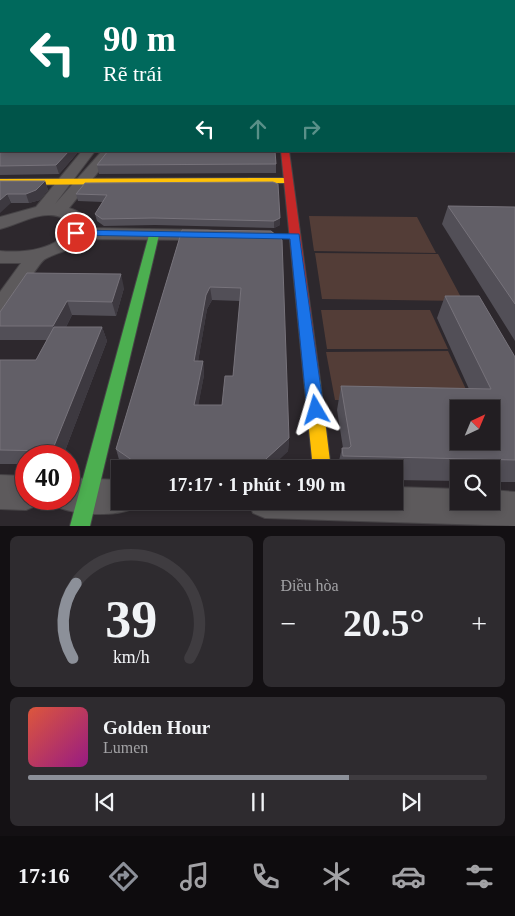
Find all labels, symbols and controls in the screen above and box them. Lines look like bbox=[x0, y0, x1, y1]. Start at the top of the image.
icon: left bbox=[20, 20, 85, 85]
text: 90 m bbox=[103, 20, 176, 59]
text: Rẽ trái bbox=[103, 61, 162, 86]
icon: left bbox=[191, 115, 219, 143]
icon: ahead bbox=[244, 115, 272, 143]
icon: right bbox=[297, 115, 325, 143]
pin bbox=[55, 212, 97, 254]
icon: arrive bbox=[62, 219, 90, 247]
position arrow bbox=[289, 383, 341, 435]
north arrow bbox=[450, 400, 500, 450]
map controls bbox=[450, 400, 500, 510]
speed limit sign: 40 bbox=[15, 445, 80, 510]
button: search bbox=[450, 460, 500, 510]
text: 17:17 · 1 phút · 190 m bbox=[168, 474, 346, 495]
text: Điều hòa bbox=[281, 577, 339, 594]
text: 39 bbox=[105, 591, 157, 648]
text: 20.5° bbox=[343, 602, 425, 644]
text: − bbox=[281, 608, 296, 639]
text: + bbox=[471, 608, 487, 639]
text: km/h bbox=[113, 647, 150, 667]
text: Golden Hour bbox=[103, 717, 210, 738]
text: Lumen bbox=[103, 739, 148, 756]
icon: previous bbox=[91, 788, 119, 816]
icon: pause bbox=[244, 788, 272, 816]
icon: next bbox=[397, 788, 425, 816]
icon: directions bbox=[106, 859, 141, 894]
icon: music bbox=[177, 859, 212, 894]
icon: phone bbox=[248, 859, 283, 894]
icon: climate bbox=[319, 859, 354, 894]
icon: car bbox=[391, 859, 426, 894]
icon: filters bbox=[462, 859, 497, 894]
text: 17:16 bbox=[18, 863, 69, 888]

